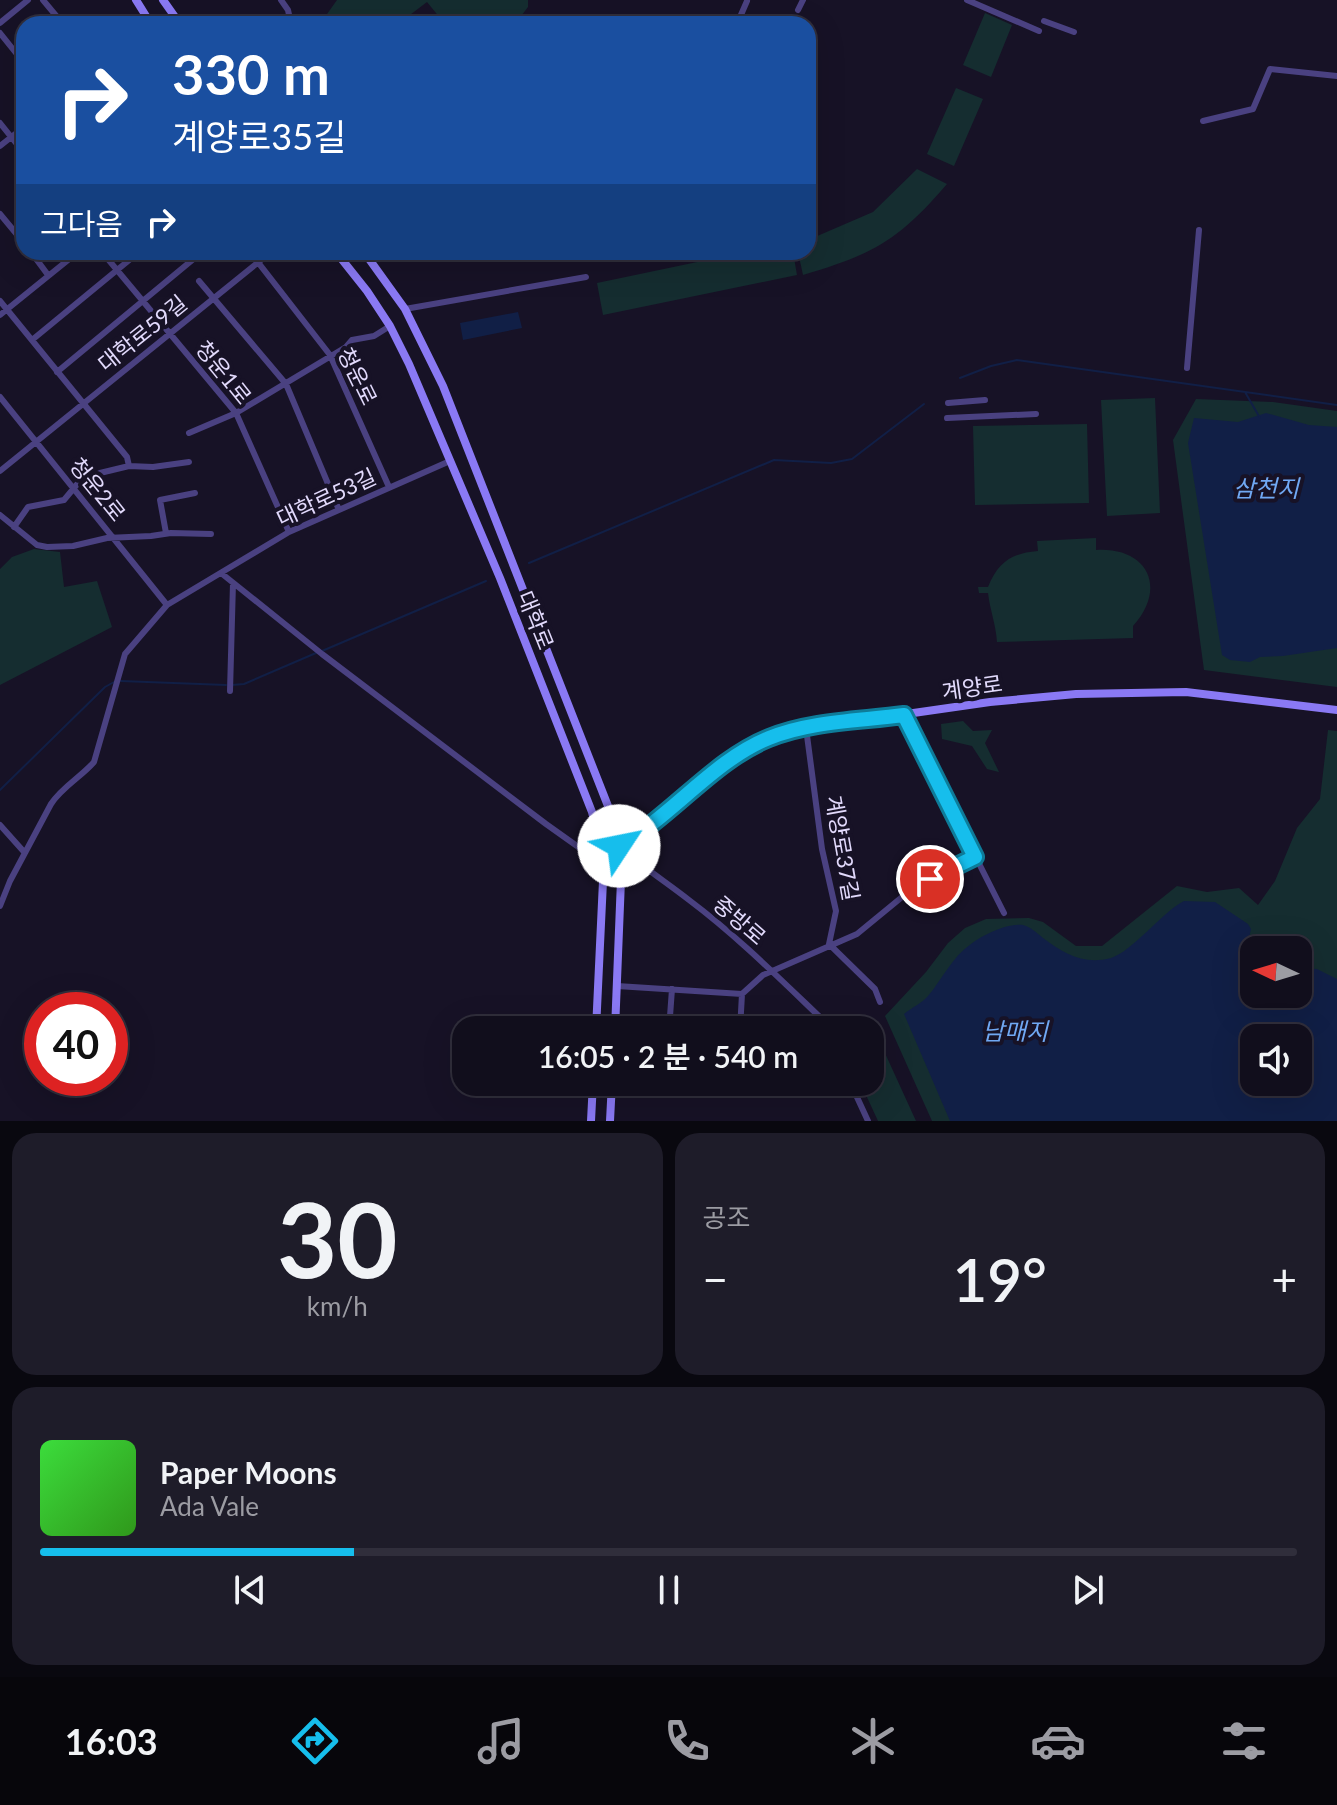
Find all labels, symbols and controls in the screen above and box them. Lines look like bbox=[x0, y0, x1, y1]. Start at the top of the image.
text: 330 m bbox=[172, 40, 330, 107]
icon: right bbox=[40, 48, 144, 152]
text: 계양로35길 bbox=[172, 114, 346, 158]
icon: right bbox=[139, 200, 183, 244]
text: 그다음 bbox=[40, 205, 123, 241]
street label: 대학로59길 bbox=[92, 289, 192, 377]
street label: 청운1로 bbox=[190, 335, 258, 409]
street label: 청운로 bbox=[333, 343, 383, 409]
street label: 청운2로 bbox=[64, 452, 132, 526]
street label: 대학로53길 bbox=[272, 462, 380, 532]
water label: 삼천지 bbox=[1233, 473, 1301, 502]
street label: 대학로 bbox=[512, 587, 560, 653]
street label: 계양로 bbox=[940, 669, 1004, 705]
street label: 계양로37길 bbox=[820, 793, 866, 903]
position arrow bbox=[577, 804, 661, 888]
pin bbox=[896, 845, 964, 913]
icon: arrive bbox=[908, 857, 952, 901]
street label: 중방로 bbox=[708, 890, 772, 950]
north arrow bbox=[1240, 936, 1312, 1008]
map controls bbox=[1240, 936, 1312, 1096]
speed limit sign: 40 bbox=[24, 992, 128, 1096]
water label: 남매지 bbox=[982, 1016, 1050, 1045]
button: sound bbox=[1240, 1024, 1312, 1096]
text: 16:05 · 2 분 · 540 m bbox=[538, 1038, 798, 1074]
text: 30 bbox=[277, 1175, 398, 1300]
text: 공조 bbox=[703, 1201, 750, 1233]
text: 19° bbox=[953, 1243, 1047, 1315]
text: − bbox=[703, 1253, 728, 1305]
text: + bbox=[1271, 1253, 1297, 1305]
text: km/h bbox=[307, 1290, 368, 1322]
text: Paper Moons bbox=[160, 1454, 337, 1490]
text: Ada Vale bbox=[160, 1490, 259, 1522]
icon: previous bbox=[228, 1568, 272, 1612]
icon: pause bbox=[647, 1568, 691, 1612]
icon: next bbox=[1066, 1568, 1110, 1612]
icon: directions bbox=[287, 1713, 343, 1769]
icon: music bbox=[473, 1713, 529, 1769]
icon: phone bbox=[659, 1713, 715, 1769]
icon: climate bbox=[845, 1713, 901, 1769]
icon: car bbox=[1030, 1713, 1086, 1769]
icon: filters bbox=[1216, 1713, 1272, 1769]
text: 16:03 bbox=[65, 1719, 158, 1763]

